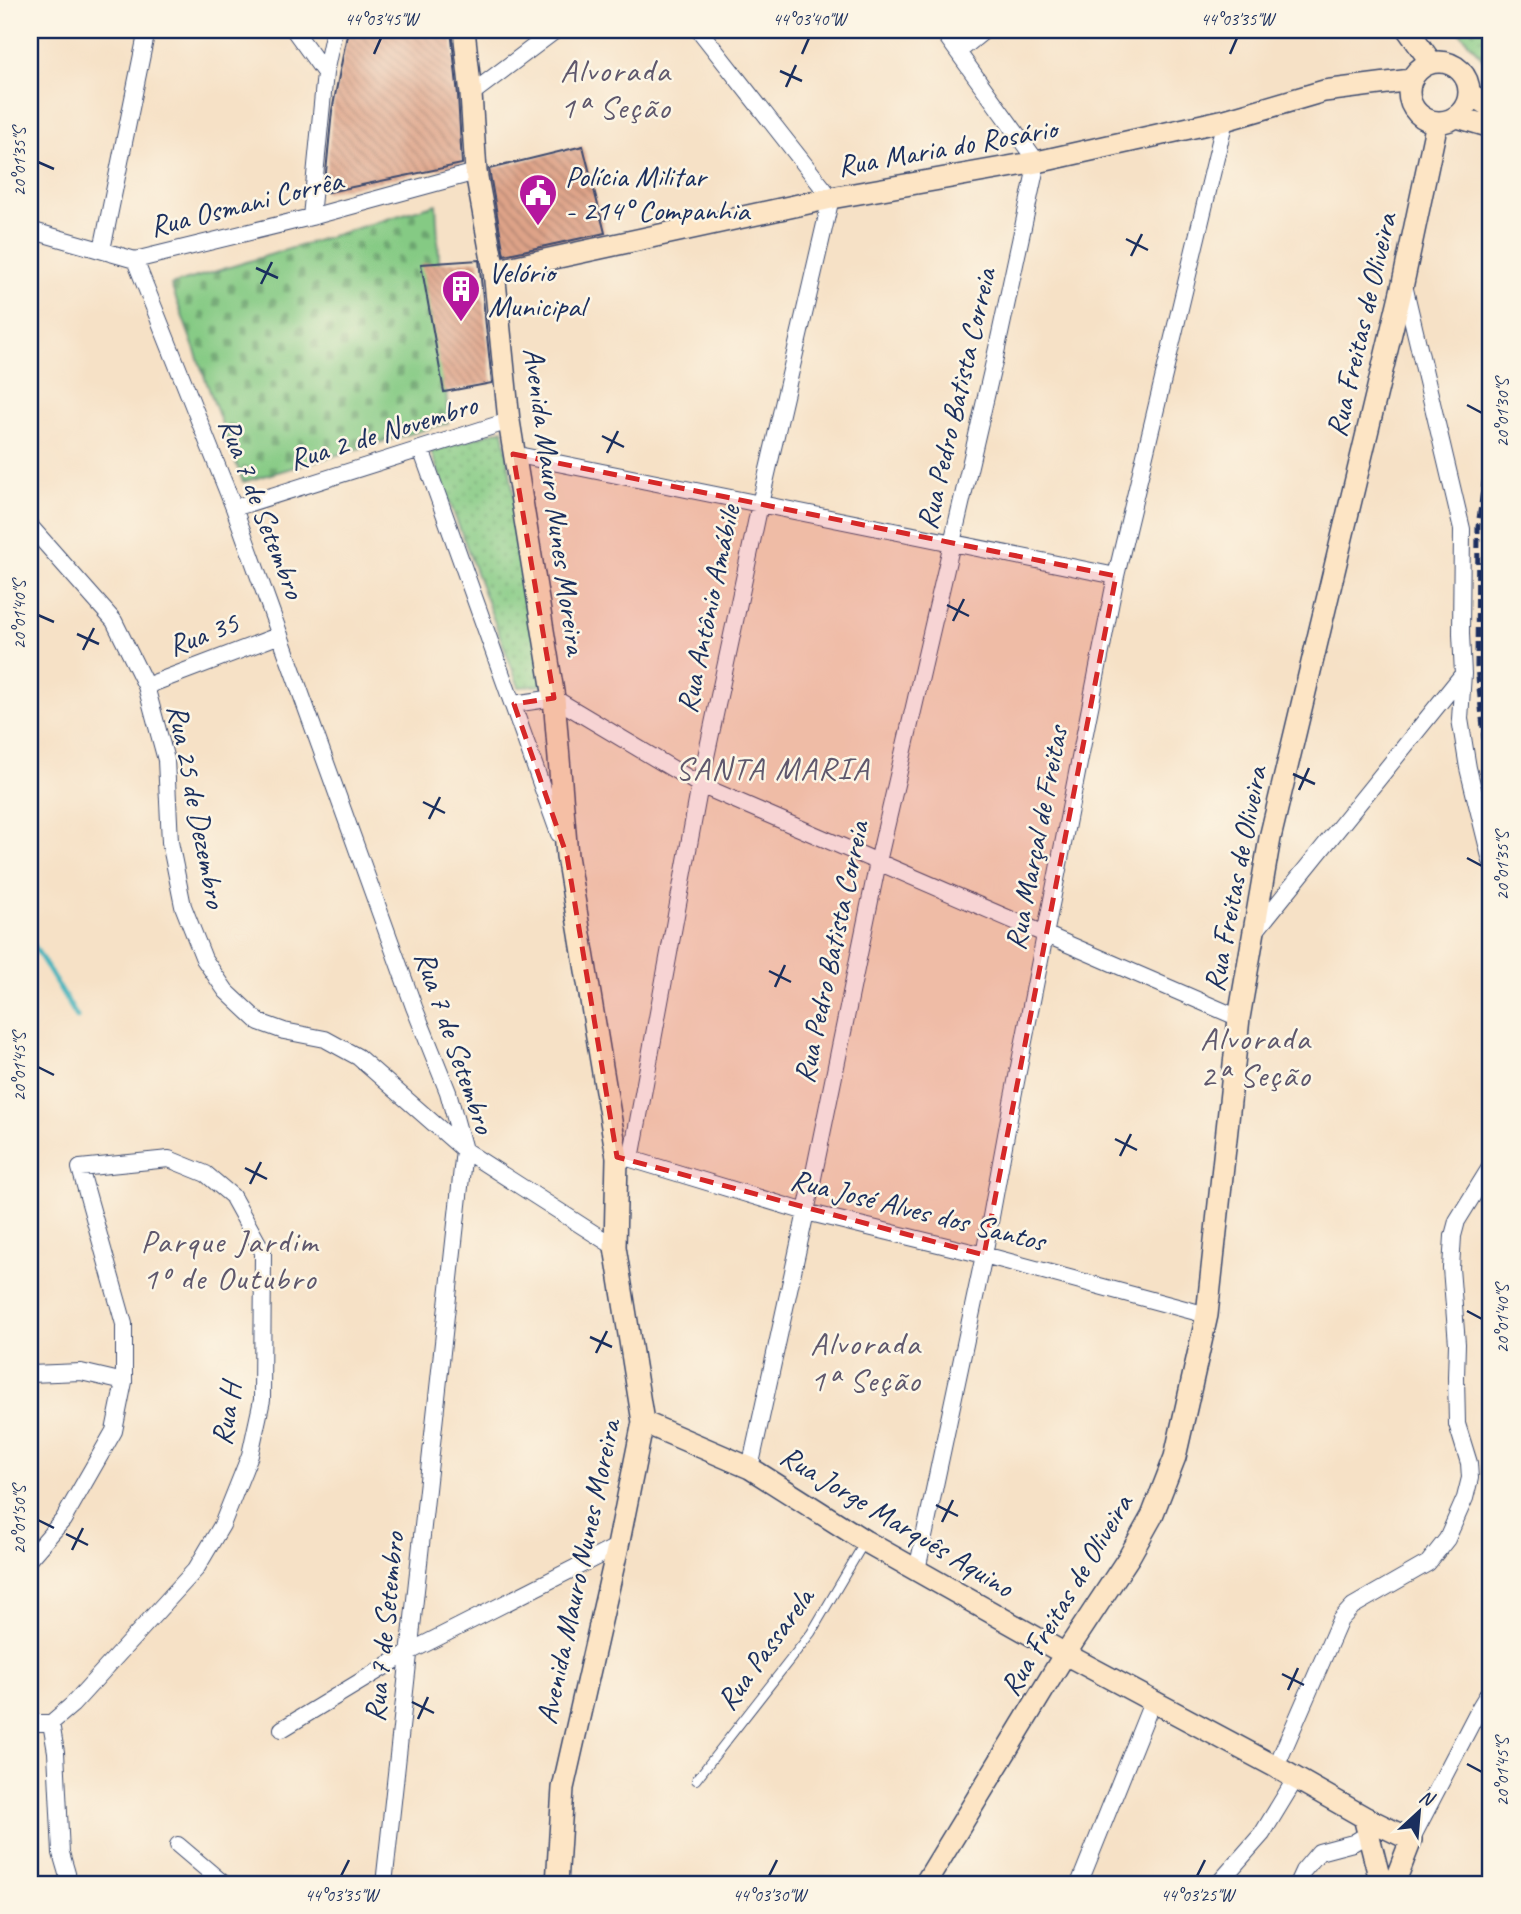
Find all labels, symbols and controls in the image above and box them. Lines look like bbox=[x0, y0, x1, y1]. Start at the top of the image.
text: 44°03'45"W bbox=[344, 8, 421, 30]
text: 44°03'40"W bbox=[772, 8, 849, 30]
text: 44°03'35"W bbox=[1200, 8, 1277, 30]
district label: Alvorada 1ª Seção bbox=[560, 50, 672, 128]
street label: Rua Maria do Rosário bbox=[834, 108, 1063, 185]
text: 20°01'35"S bbox=[8, 124, 30, 196]
place label: Polícia Militar - 214° Companhia bbox=[565, 157, 751, 229]
street label: Rua Osmani Corrêa bbox=[146, 160, 348, 245]
public building icon: Polícia Militar - 214° Companhia bbox=[517, 172, 559, 227]
street label: Rua Freitas de Oliveira bbox=[1317, 208, 1406, 441]
place label: Velório Municipal bbox=[488, 253, 590, 325]
street label: Rua Pedro Batista Correia bbox=[908, 263, 1005, 533]
building icon: Velório Municipal bbox=[440, 268, 482, 323]
street label: Avenida Mauro Nunes Moreira bbox=[515, 345, 596, 660]
text: 20°01'30"S bbox=[1491, 375, 1513, 447]
street label: Rua 2 de Novembro bbox=[284, 385, 483, 479]
street label: Rua 7 de Setembro bbox=[210, 412, 314, 605]
street label: Rua Antônio Amábile bbox=[667, 499, 749, 716]
text: 20°01'40"S bbox=[8, 577, 30, 649]
street label: Rua 35 bbox=[162, 603, 245, 665]
street label: Rua 25 de Dezembro bbox=[159, 701, 236, 912]
street label: Rua Marçal de Freitas bbox=[996, 720, 1077, 953]
district label: SANTA MARIA bbox=[676, 748, 870, 789]
street label: Rua Freitas de Oliveira bbox=[1195, 761, 1276, 995]
street label: Rua Pedro Batista Correia bbox=[785, 816, 878, 1086]
text: 20°01'35"S bbox=[1491, 828, 1513, 900]
street label: Rua 7 de Setembro bbox=[406, 946, 504, 1140]
district label: Alvorada 2ª Seção bbox=[1200, 1018, 1312, 1096]
text: 20°01'45"S bbox=[8, 1029, 30, 1101]
street label: Rua José Alves dos Santos bbox=[787, 1160, 1052, 1261]
district label: Parque Jardim 1º de Outubro bbox=[141, 1221, 320, 1299]
text: 20°01'40"S bbox=[1491, 1281, 1513, 1353]
district label: Alvorada 1ª Seção bbox=[810, 1323, 922, 1401]
street label: Rua H bbox=[202, 1376, 251, 1448]
street label: Avenida Mauro Nunes Moreira bbox=[527, 1414, 629, 1727]
street label: Rua Jorge Marquês Aquino bbox=[774, 1436, 1022, 1606]
text: 20°01'50"S bbox=[8, 1482, 30, 1554]
street label: Rua Freitas de Oliveira bbox=[991, 1486, 1142, 1703]
street label: Rua 7 de Setembro bbox=[355, 1529, 413, 1724]
street label: Rua Passarela bbox=[708, 1578, 824, 1718]
text: 20°01'45"S bbox=[1491, 1734, 1513, 1806]
north arrow bbox=[1384, 1778, 1454, 1848]
text: N bbox=[1415, 1784, 1439, 1812]
text: 44°03'35"W bbox=[304, 1884, 381, 1906]
text: 44°03'30"W bbox=[732, 1884, 809, 1906]
text: 44°03'25"W bbox=[1160, 1884, 1237, 1906]

